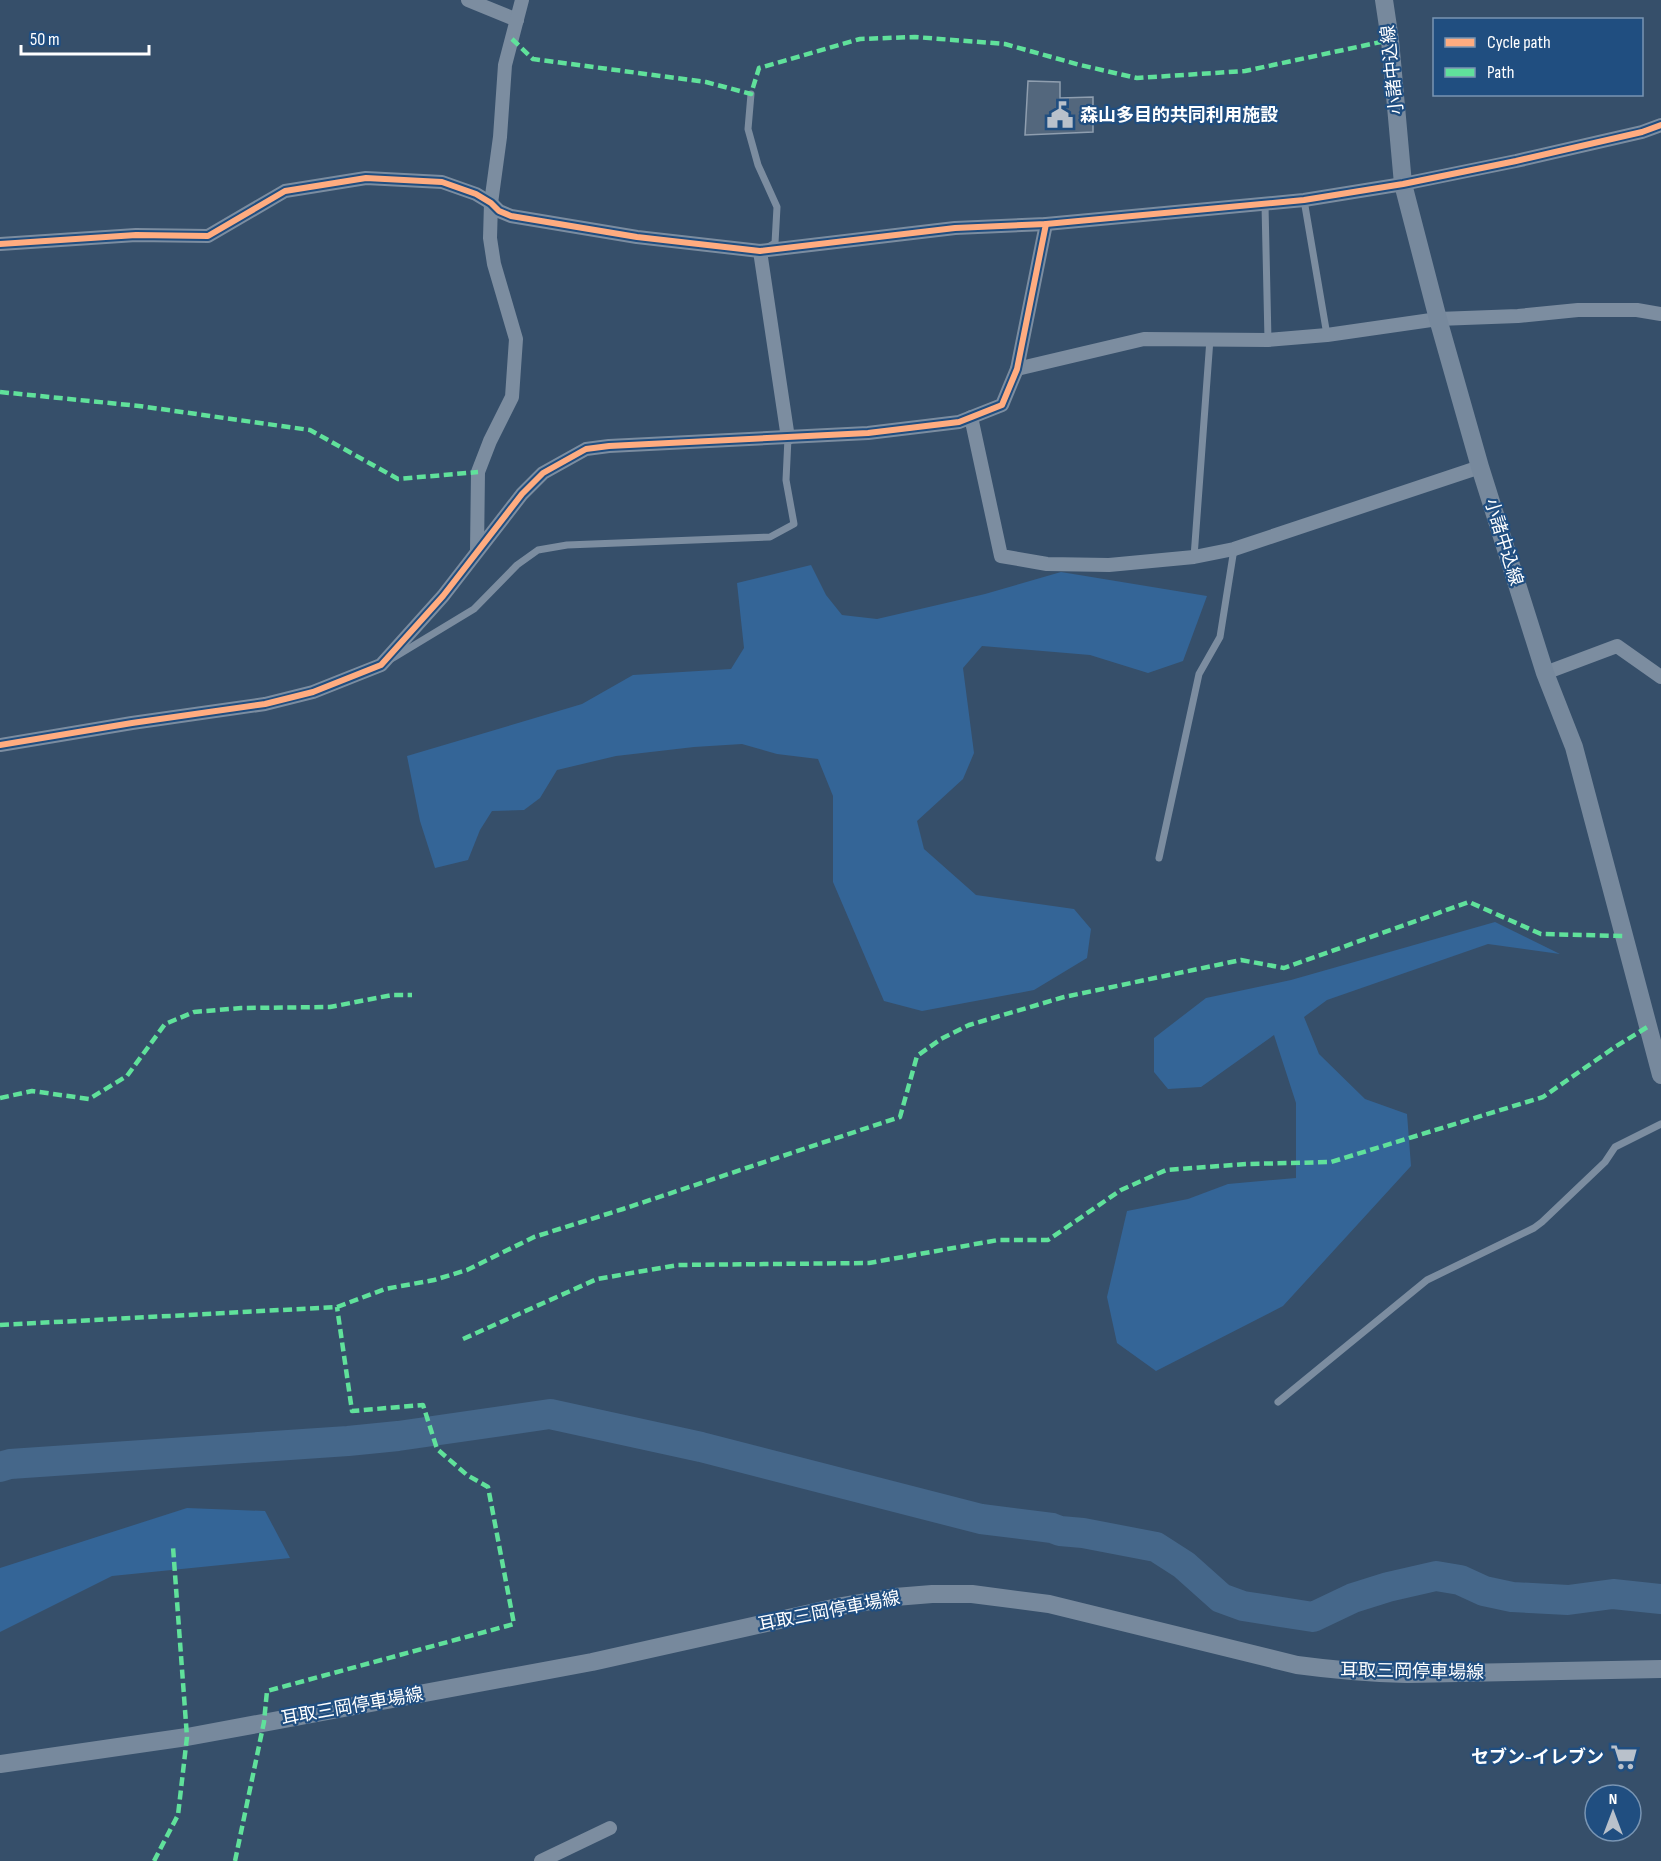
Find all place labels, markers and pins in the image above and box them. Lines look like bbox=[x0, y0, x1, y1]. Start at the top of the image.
public building icon: 森山多目的共同利用施設 bbox=[1045, 100, 1075, 130]
place label: 森山多目的共同利用施設 bbox=[1080, 105, 1278, 126]
supermarket icon: セブン-イレブン bbox=[1609, 1742, 1639, 1772]
place label: セブン-イレブン bbox=[1471, 1747, 1604, 1768]

